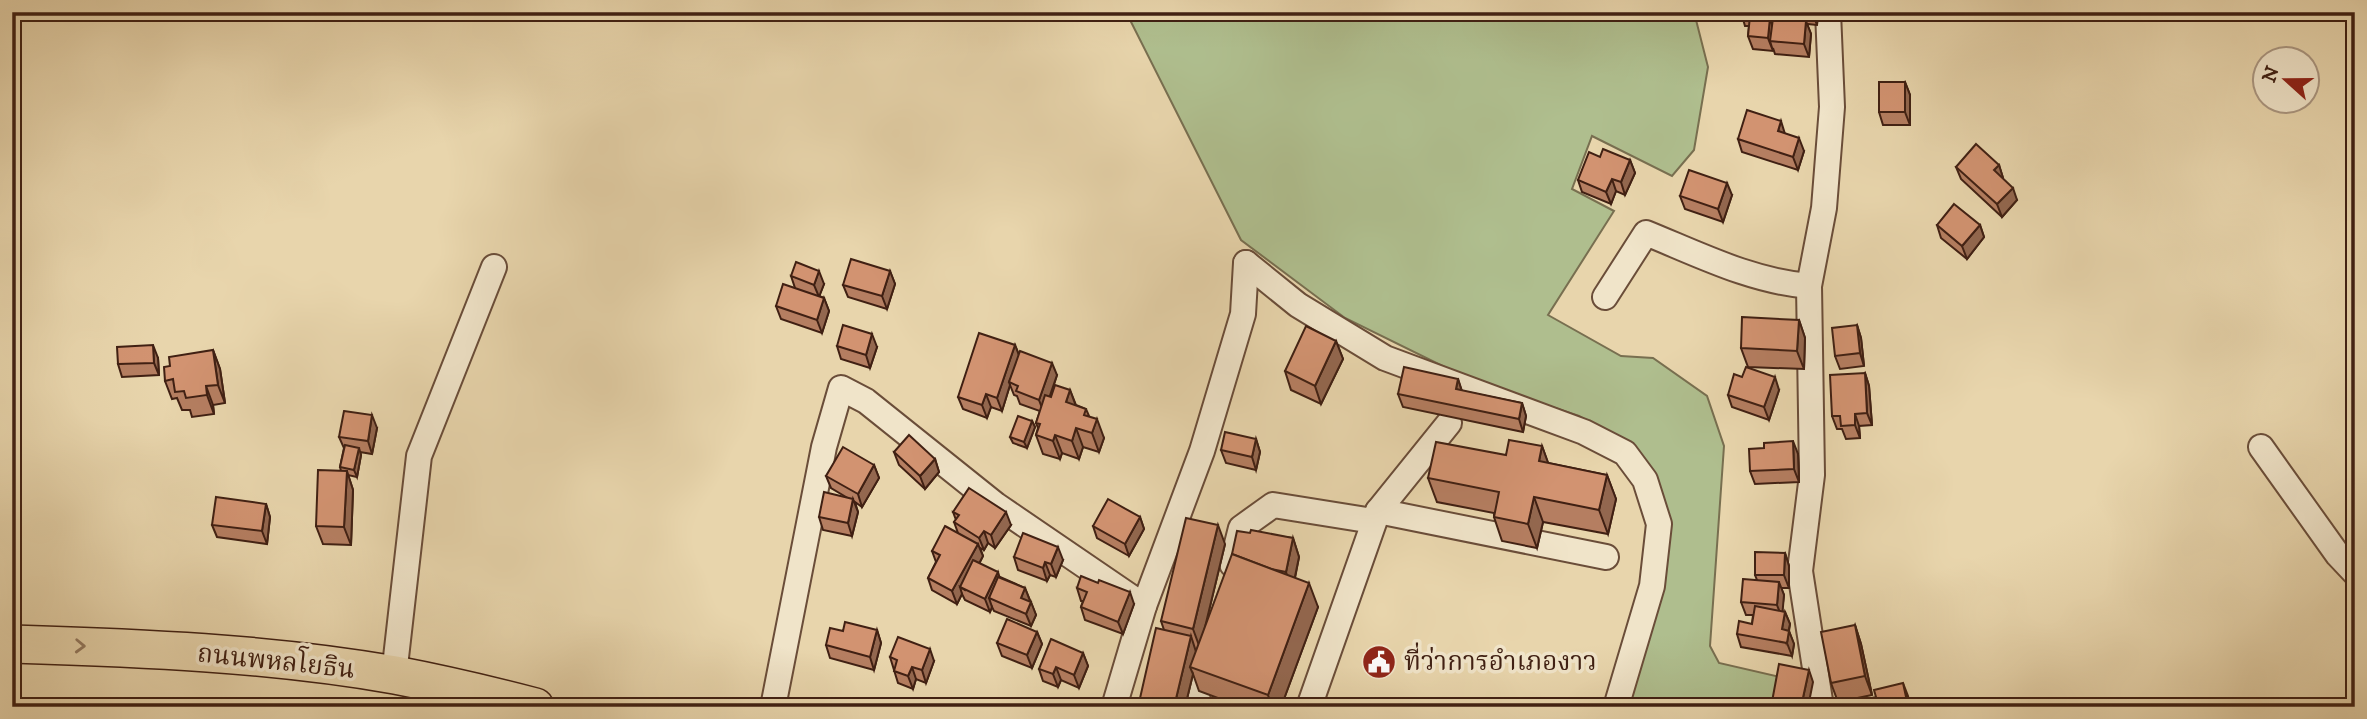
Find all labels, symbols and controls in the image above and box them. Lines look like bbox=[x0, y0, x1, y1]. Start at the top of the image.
north arrow bbox=[2252, 46, 2322, 116]
text: N bbox=[2258, 63, 2285, 86]
street label: ถนนพหลโยธิน bbox=[196, 634, 357, 687]
one-way arrow bbox=[75, 639, 86, 654]
place label: ที่ว่าการอำเภองาว bbox=[1404, 642, 1597, 679]
public building icon: ที่ว่าการอำเภองาว bbox=[1360, 643, 1398, 681]

